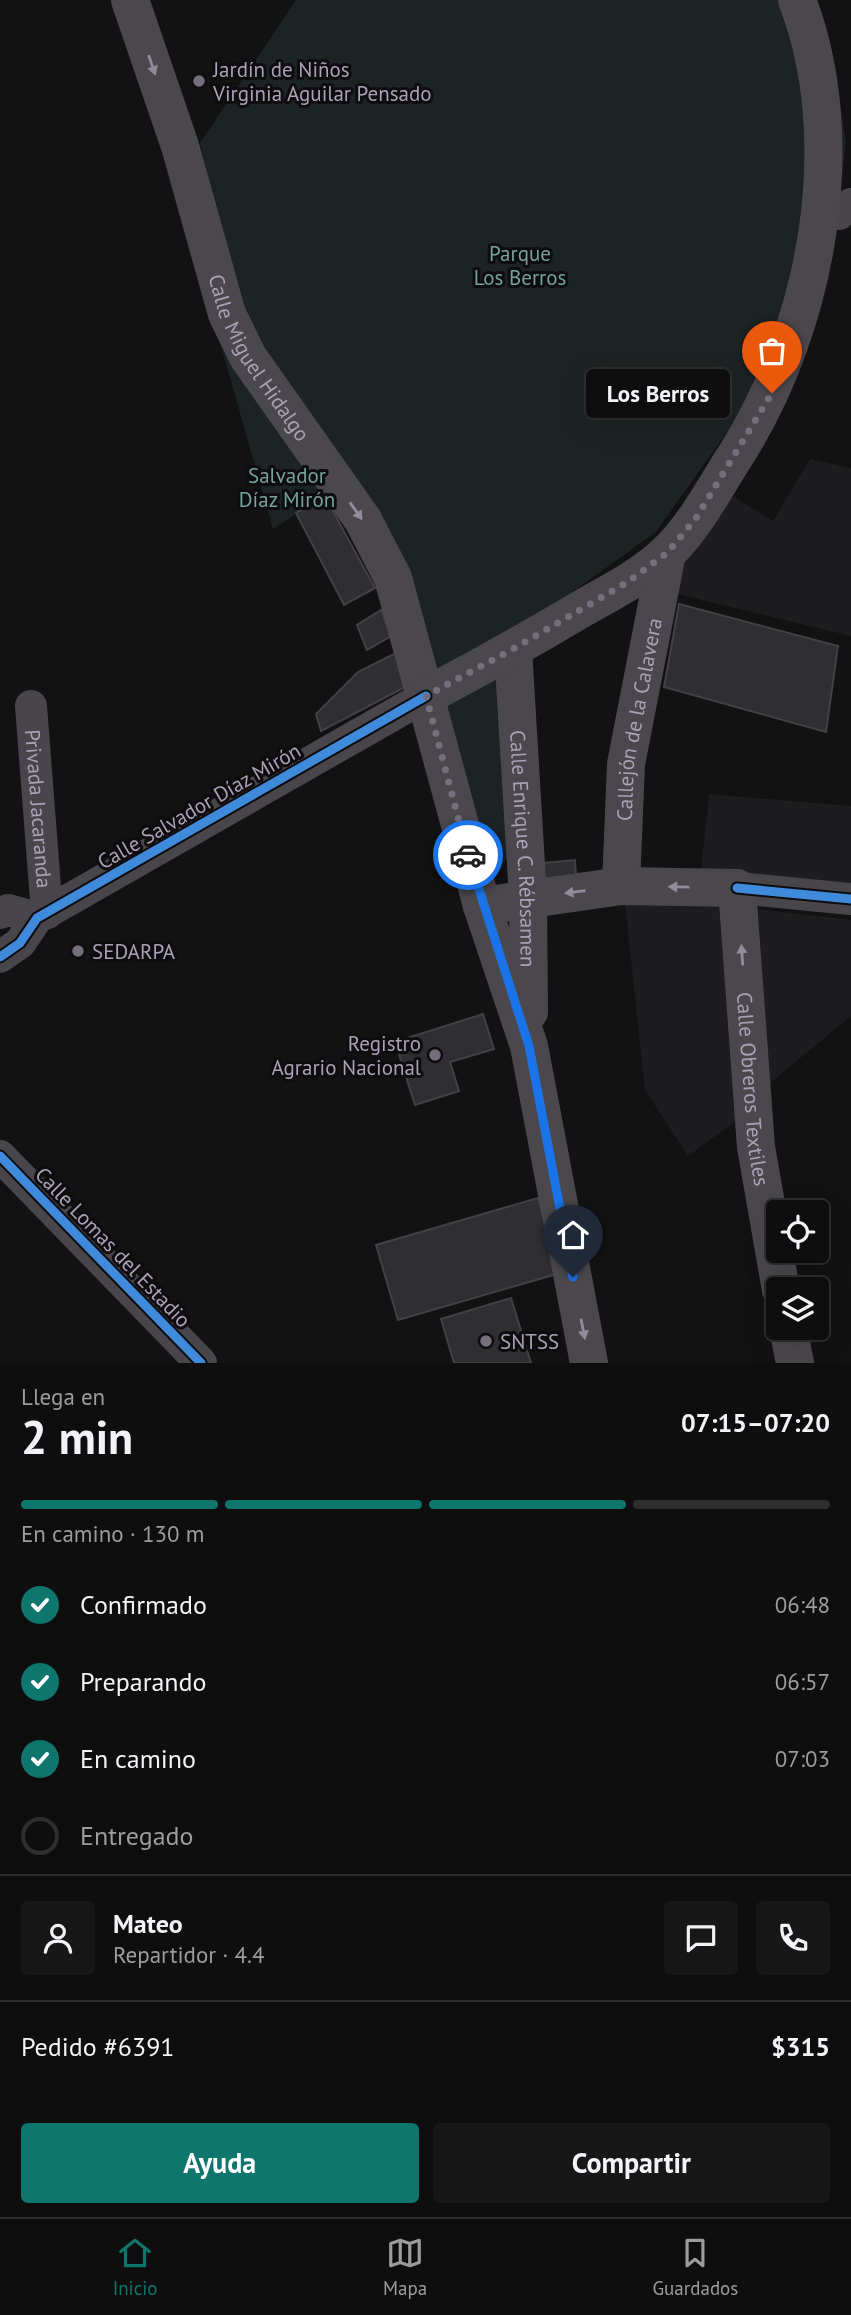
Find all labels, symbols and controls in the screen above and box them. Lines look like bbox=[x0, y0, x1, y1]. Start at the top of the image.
one-way arrow bbox=[147, 54, 158, 75]
place label: Jardín de Niños Virginia Aguilar Pensado bbox=[212, 56, 432, 107]
marker: Jardín de Niños Virginia Aguilar Pensado bbox=[191, 73, 207, 89]
park label: Parque Los Berros bbox=[474, 240, 566, 291]
street label: Calle Miguel Hidalgo bbox=[203, 271, 316, 446]
pin bbox=[742, 321, 802, 393]
icon: bag bbox=[753, 332, 791, 370]
callout: Los Berros bbox=[586, 368, 730, 418]
text: Los Berros bbox=[607, 379, 709, 408]
park label: Salvador Díaz Mirón bbox=[239, 462, 335, 513]
one-way arrow bbox=[349, 502, 363, 520]
street label: Callejón de la Calavera bbox=[610, 615, 668, 821]
street label: Privada Jacaranda bbox=[19, 728, 59, 889]
street label: Calle Enrique C. Rébsamen bbox=[504, 729, 542, 967]
street label: Calle Salvador Díaz Mirón bbox=[92, 737, 306, 875]
courier bbox=[433, 820, 503, 890]
icon: car bbox=[449, 836, 487, 874]
one-way arrow bbox=[668, 881, 690, 893]
one-way arrow bbox=[564, 887, 586, 898]
place label: SEDARPA bbox=[92, 938, 176, 965]
marker: SEDARPA bbox=[70, 943, 86, 959]
one-way arrow bbox=[736, 944, 747, 966]
street label: Calle Obreros Textiles bbox=[731, 991, 776, 1188]
place label: Registro Agrario Nacional bbox=[272, 1030, 421, 1081]
marker: Registro Agrario Nacional bbox=[427, 1047, 443, 1063]
street label: Calle Lomas del Estadio bbox=[29, 1161, 197, 1333]
map controls bbox=[766, 1200, 829, 1340]
button: locate bbox=[766, 1200, 829, 1263]
pin bbox=[543, 1205, 603, 1277]
icon: home bbox=[554, 1216, 592, 1254]
button: layers bbox=[766, 1277, 829, 1340]
one-way arrow bbox=[578, 1318, 589, 1340]
place label: SNTSS bbox=[500, 1328, 559, 1355]
marker: SNTSS bbox=[478, 1333, 494, 1349]
text: Llega en bbox=[21, 1382, 105, 1411]
text: 07:15–07:20 bbox=[681, 1406, 830, 1439]
text: 2 min bbox=[21, 1407, 133, 1467]
text: En camino · 130 m bbox=[21, 1519, 204, 1548]
icon: check bbox=[21, 1586, 59, 1624]
text: Confirmado bbox=[80, 1588, 207, 1621]
text: 06:48 bbox=[775, 1590, 830, 1619]
icon: check bbox=[21, 1663, 59, 1701]
text: Preparando bbox=[80, 1665, 207, 1698]
text: 06:57 bbox=[775, 1667, 830, 1696]
icon: check bbox=[21, 1740, 59, 1778]
text: En camino bbox=[80, 1742, 196, 1775]
text: 07:03 bbox=[775, 1744, 830, 1773]
text: Entregado bbox=[80, 1819, 194, 1852]
button: person bbox=[21, 1901, 95, 1975]
button: chat bbox=[664, 1901, 738, 1975]
button: phone bbox=[756, 1901, 830, 1975]
text: Mateo bbox=[113, 1907, 183, 1940]
text: Repartidor · 4.4 bbox=[113, 1940, 265, 1969]
text: Pedido #6391 bbox=[21, 2030, 174, 2063]
text: $315 bbox=[771, 2030, 830, 2063]
button: Ayuda bbox=[21, 2123, 419, 2203]
button: Compartir bbox=[433, 2123, 830, 2203]
tab: Inicio bbox=[113, 2234, 158, 2300]
tab: Mapa bbox=[383, 2234, 427, 2300]
tab: Guardados bbox=[652, 2234, 738, 2300]

